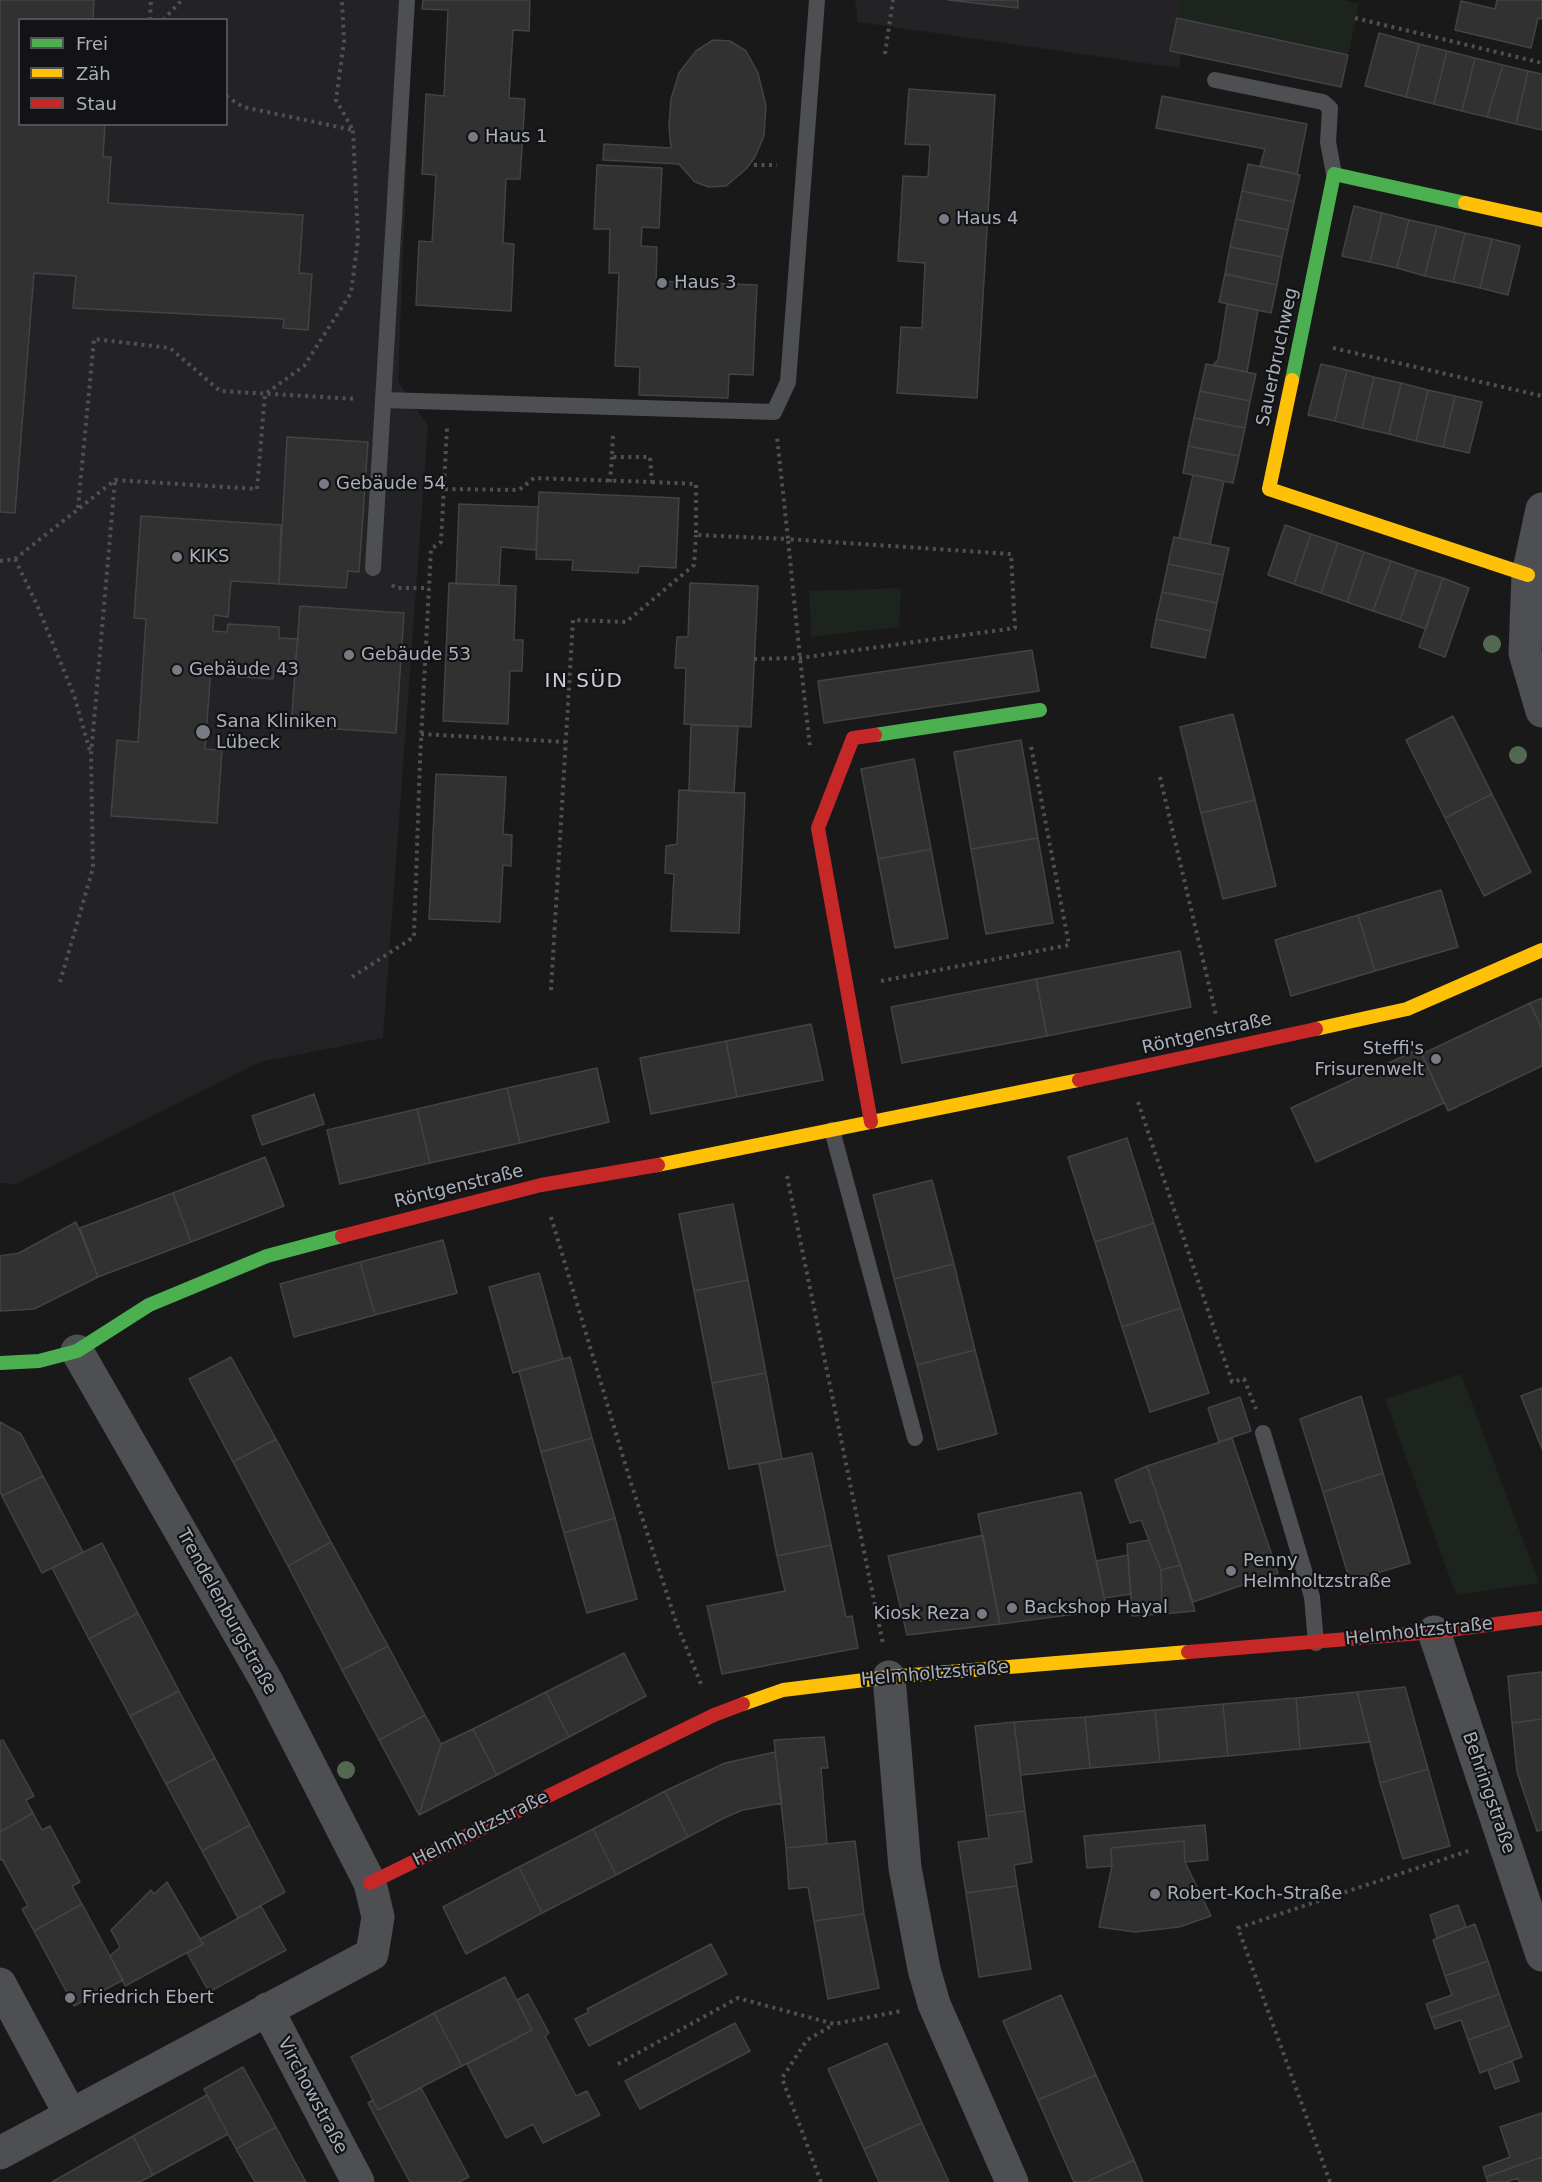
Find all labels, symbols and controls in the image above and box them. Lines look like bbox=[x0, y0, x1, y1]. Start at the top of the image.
legend bbox=[18, 18, 228, 126]
text: Frei bbox=[76, 33, 108, 54]
text: Zäh bbox=[76, 63, 111, 84]
text: Stau bbox=[76, 93, 117, 114]
place label: Haus 1 bbox=[485, 126, 548, 148]
marker: Haus 1 bbox=[466, 130, 480, 144]
place label: Haus 4 bbox=[956, 208, 1019, 230]
marker: Haus 4 bbox=[937, 212, 951, 226]
place label: Haus 3 bbox=[674, 272, 737, 294]
marker: Haus 3 bbox=[655, 276, 669, 290]
street label: Sauerbruchweg bbox=[1253, 286, 1303, 428]
place label: Gebäude 54 bbox=[336, 473, 446, 495]
marker: Gebäude 54 bbox=[317, 477, 331, 491]
place label: KIKS bbox=[189, 546, 229, 568]
marker: KIKS bbox=[170, 550, 184, 564]
place label: Gebäude 53 bbox=[361, 644, 471, 666]
marker: Gebäude 53 bbox=[342, 648, 356, 662]
place label: Gebäude 43 bbox=[189, 659, 299, 681]
marker: Gebäude 43 bbox=[170, 663, 184, 677]
district label: IN SÜD bbox=[545, 670, 623, 694]
place label: Sana Kliniken Lübeck bbox=[216, 711, 337, 754]
marker: Sana Kliniken Lübeck bbox=[194, 723, 212, 741]
street label: Röntgenstraße bbox=[1140, 1009, 1274, 1059]
place label: Steffi's Frisurenwelt bbox=[1314, 1038, 1424, 1080]
marker: Steffi's Frisurenwelt bbox=[1429, 1052, 1443, 1066]
street label: Röntgenstraße bbox=[392, 1161, 526, 1213]
street label: Trendelenburgstraße bbox=[171, 1525, 281, 1699]
place label: Penny Helmholtzstraße bbox=[1243, 1550, 1391, 1592]
marker: Penny Helmholtzstraße bbox=[1224, 1564, 1238, 1578]
place label: Backshop Hayal bbox=[1024, 1597, 1168, 1619]
marker: Backshop Hayal bbox=[1005, 1601, 1019, 1615]
place label: Kiosk Reza bbox=[873, 1603, 970, 1625]
marker: Kiosk Reza bbox=[975, 1607, 989, 1621]
street label: Helmholtzstraße bbox=[1344, 1614, 1494, 1650]
street label: Helmholtzstraße bbox=[860, 1657, 1010, 1691]
street label: Behringstraße bbox=[1457, 1729, 1519, 1857]
street label: Helmholtzstraße bbox=[410, 1787, 552, 1871]
place label: Robert-Koch-Straße bbox=[1167, 1883, 1342, 1905]
marker: Robert-Koch-Straße bbox=[1148, 1887, 1162, 1901]
place label: Friedrich Ebert bbox=[82, 1987, 214, 2009]
marker: Friedrich Ebert bbox=[63, 1991, 77, 2005]
street label: Virchowstraße bbox=[272, 2034, 352, 2158]

